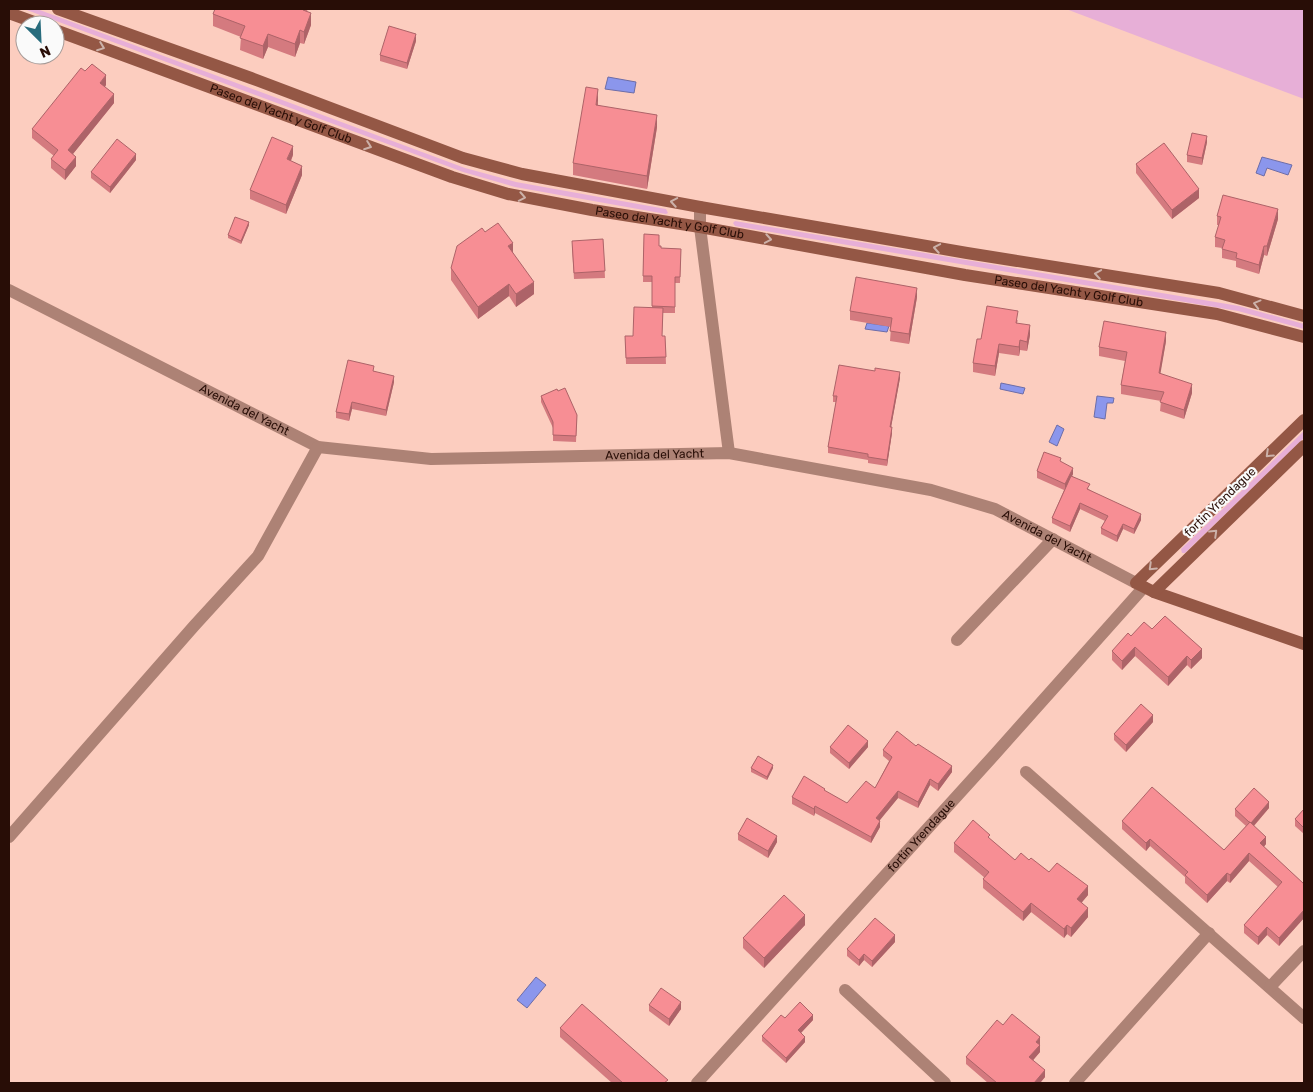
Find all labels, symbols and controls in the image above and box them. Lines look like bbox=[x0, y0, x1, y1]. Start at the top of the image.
north arrow bbox=[15, 15, 65, 65]
one-way arrow bbox=[96, 41, 104, 51]
text: N bbox=[37, 42, 53, 61]
street label: Paseo del Yacht y Golf Club bbox=[208, 81, 354, 146]
one-way arrow bbox=[363, 140, 372, 150]
one-way arrow bbox=[518, 191, 527, 201]
one-way arrow bbox=[669, 198, 678, 208]
street label: Paseo del Yacht y Golf Club bbox=[594, 204, 745, 242]
one-way arrow bbox=[764, 234, 773, 244]
one-way arrow bbox=[933, 243, 942, 253]
one-way arrow bbox=[1093, 269, 1102, 279]
street label: Paseo del Yacht y Golf Club bbox=[993, 273, 1144, 309]
one-way arrow bbox=[1254, 299, 1262, 309]
street label: Avenida del Yacht bbox=[197, 381, 292, 438]
street label: Avenida del Yacht bbox=[605, 446, 705, 462]
one-way arrow bbox=[1266, 448, 1275, 457]
street label: fortin Yrendague bbox=[1181, 464, 1259, 540]
street label: Avenida del Yacht bbox=[1000, 507, 1094, 566]
one-way arrow bbox=[1209, 530, 1218, 539]
one-way arrow bbox=[1149, 561, 1158, 570]
street label: fortin Yrendague bbox=[885, 796, 958, 875]

